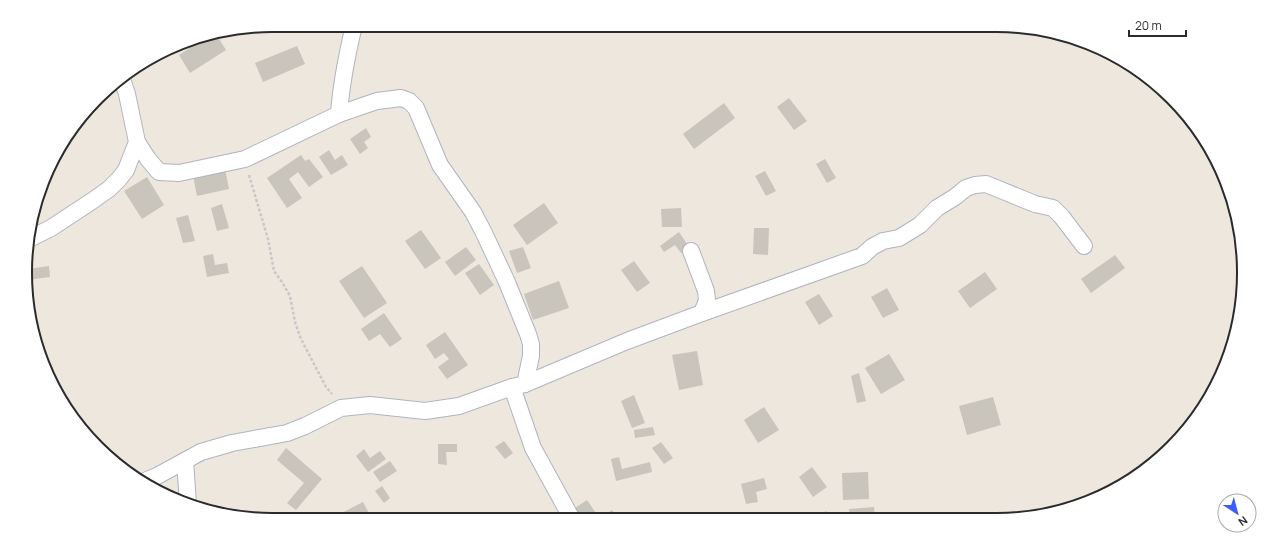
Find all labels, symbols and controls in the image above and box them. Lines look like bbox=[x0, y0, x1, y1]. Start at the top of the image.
scale bar bbox=[1129, 12, 1186, 38]
text: 20 m bbox=[1135, 17, 1162, 34]
north arrow bbox=[1217, 493, 1257, 533]
text: N bbox=[1235, 513, 1251, 530]

